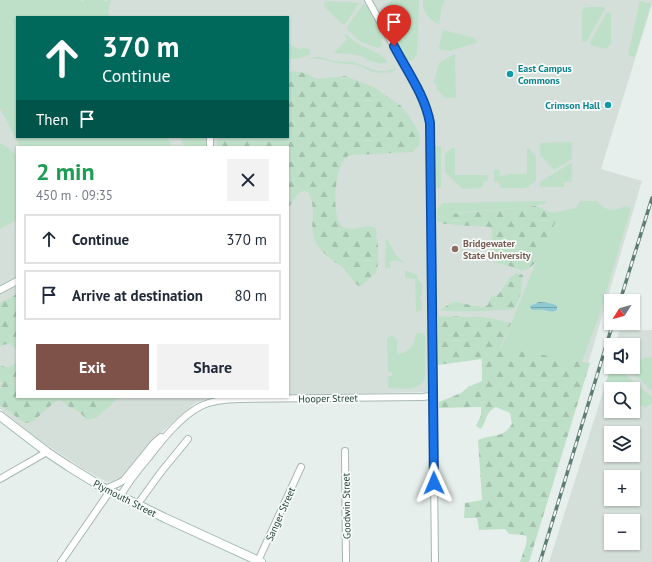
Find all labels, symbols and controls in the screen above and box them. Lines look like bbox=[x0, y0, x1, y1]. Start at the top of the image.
pin bbox=[377, 5, 411, 46]
icon: arrive bbox=[383, 11, 405, 33]
text: 370 m bbox=[102, 28, 179, 65]
icon: ahead bbox=[36, 32, 88, 84]
place label: East Campus Commons bbox=[518, 62, 572, 87]
text: Continue bbox=[102, 64, 171, 87]
marker: East Campus Commons bbox=[505, 69, 515, 79]
place label: Crimson Hall bbox=[545, 99, 600, 112]
marker: Crimson Hall bbox=[603, 100, 613, 110]
icon: arrive bbox=[76, 108, 98, 130]
text: Then bbox=[36, 110, 68, 129]
text: 2 min bbox=[36, 156, 95, 187]
button: close bbox=[227, 159, 269, 201]
text: 450 m · 09:35 bbox=[36, 187, 113, 204]
icon: ahead bbox=[38, 228, 60, 250]
text: Continue bbox=[72, 230, 129, 249]
text: 370 m bbox=[226, 230, 267, 249]
place label: Bridgewater State University bbox=[463, 237, 531, 262]
marker: Bridgewater State University bbox=[450, 244, 460, 254]
icon: arrive bbox=[38, 284, 60, 306]
text: Arrive at destination bbox=[72, 286, 203, 305]
text: 80 m bbox=[234, 286, 267, 305]
north arrow bbox=[604, 294, 640, 330]
map controls bbox=[604, 294, 640, 550]
button: sound bbox=[604, 338, 640, 374]
button: Exit bbox=[36, 344, 149, 390]
button: Share bbox=[157, 344, 269, 390]
button: search bbox=[604, 382, 640, 418]
street label: Hooper Street bbox=[298, 391, 358, 406]
button: layers bbox=[604, 426, 640, 462]
position arrow bbox=[413, 462, 455, 504]
button: + bbox=[604, 470, 640, 506]
street label: Goodwin Street bbox=[339, 472, 354, 539]
street label: Plymouth Street bbox=[91, 477, 159, 520]
street label: Sanger Street bbox=[263, 485, 298, 543]
button: − bbox=[604, 514, 640, 550]

